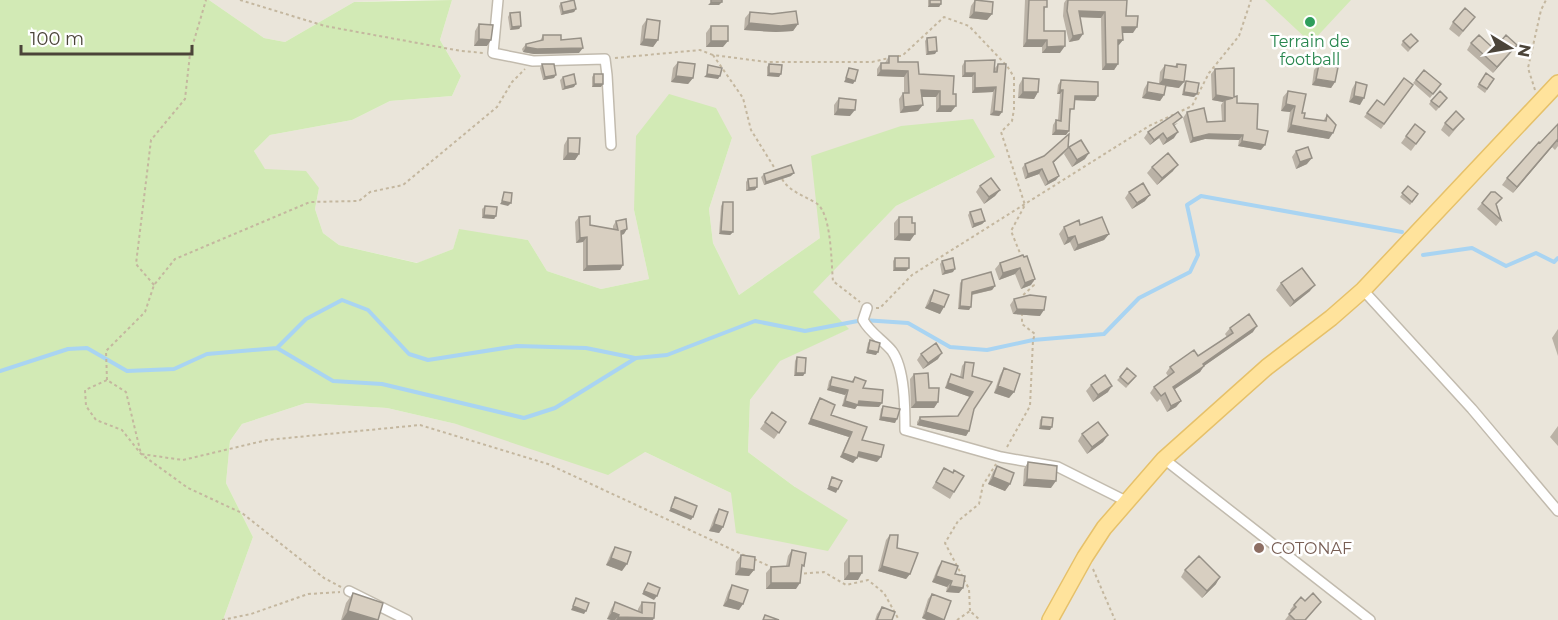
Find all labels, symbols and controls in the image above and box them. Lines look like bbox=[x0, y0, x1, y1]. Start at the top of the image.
marker: Terrain de football bbox=[1303, 15, 1317, 29]
scale bar bbox=[21, 18, 192, 56]
north arrow bbox=[1480, 18, 1540, 78]
text: 100 m bbox=[30, 28, 84, 50]
place label: Terrain de football bbox=[1270, 32, 1350, 69]
text: N bbox=[1514, 43, 1535, 59]
place label: COTONAF bbox=[1271, 539, 1352, 558]
marker: COTONAF bbox=[1252, 541, 1266, 555]

